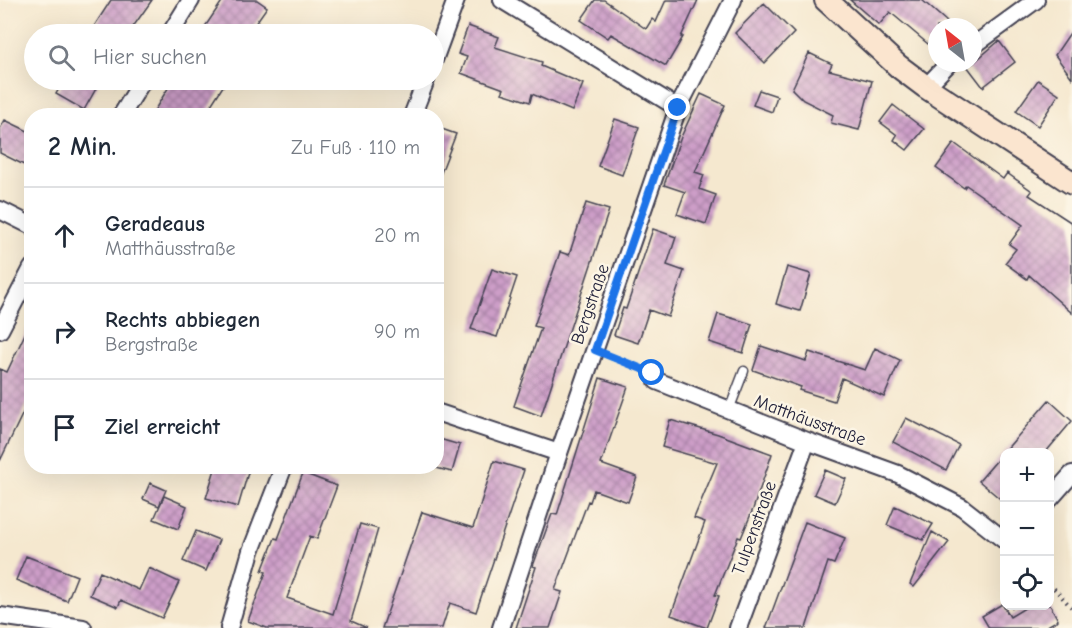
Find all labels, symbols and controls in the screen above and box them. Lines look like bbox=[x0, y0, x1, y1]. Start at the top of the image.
north arrow bbox=[928, 18, 982, 72]
search box bbox=[24, 24, 444, 90]
icon: search bbox=[45, 41, 78, 74]
text: Hier suchen bbox=[93, 44, 207, 70]
route end bbox=[664, 94, 690, 120]
text: 2 Min. bbox=[48, 132, 116, 162]
text: Zu Fuß · 110 m bbox=[291, 136, 420, 159]
text: Geradeaus bbox=[105, 211, 205, 237]
icon: ahead bbox=[48, 219, 81, 252]
text: 20 m bbox=[374, 224, 420, 247]
text: Matthäusstraße bbox=[105, 237, 236, 260]
street label: Bergstraße bbox=[567, 261, 614, 347]
text: Rechts abbiegen bbox=[105, 307, 260, 333]
icon: right bbox=[48, 315, 81, 348]
text: 90 m bbox=[374, 320, 420, 343]
text: Bergstraße bbox=[105, 333, 198, 356]
route start bbox=[638, 359, 664, 385]
street label: Matthäusstraße bbox=[751, 391, 869, 450]
icon: arrive bbox=[48, 411, 81, 444]
text: Ziel erreicht bbox=[105, 414, 220, 440]
map controls bbox=[1000, 448, 1054, 610]
button: + bbox=[1000, 448, 1054, 502]
street label: Tulpenstraße bbox=[728, 478, 781, 578]
button: − bbox=[1000, 502, 1054, 556]
button: locate bbox=[1000, 556, 1054, 610]

